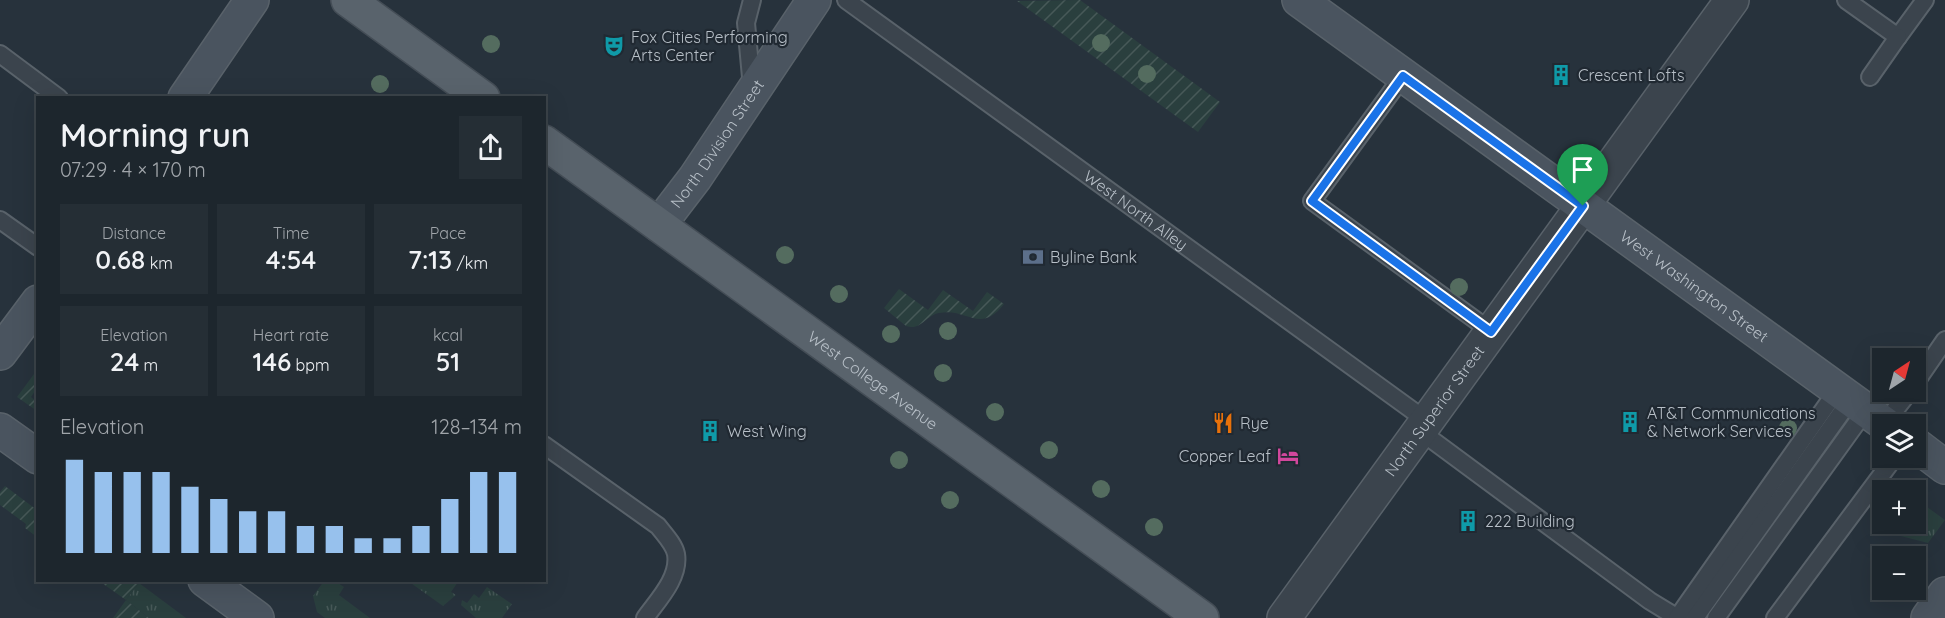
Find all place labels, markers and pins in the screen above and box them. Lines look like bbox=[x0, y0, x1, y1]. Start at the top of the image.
place label: Fox Cities Performing Arts Center bbox=[631, 27, 788, 65]
theatre icon: Fox Cities Performing Arts Center bbox=[602, 34, 626, 58]
building icon: Crescent Lofts bbox=[1549, 63, 1573, 87]
place label: Crescent Lofts bbox=[1578, 65, 1684, 85]
pin bbox=[1557, 144, 1608, 206]
bank icon: Byline Bank bbox=[1021, 245, 1045, 269]
place label: Byline Bank bbox=[1050, 247, 1137, 267]
place label: AT&T Communications & Network Services bbox=[1647, 403, 1815, 441]
building icon: AT&T Communications & Network Services bbox=[1618, 410, 1642, 434]
restaurant icon: Rye bbox=[1211, 411, 1235, 435]
place label: Rye bbox=[1240, 413, 1269, 433]
building icon: West Wing bbox=[698, 419, 722, 443]
place label: West Wing bbox=[727, 421, 807, 441]
hotel icon: Copper Leaf bbox=[1276, 444, 1300, 468]
place label: Copper Leaf bbox=[1179, 446, 1271, 466]
building icon: 222 Building bbox=[1456, 509, 1480, 533]
place label: 222 Building bbox=[1485, 511, 1575, 531]

